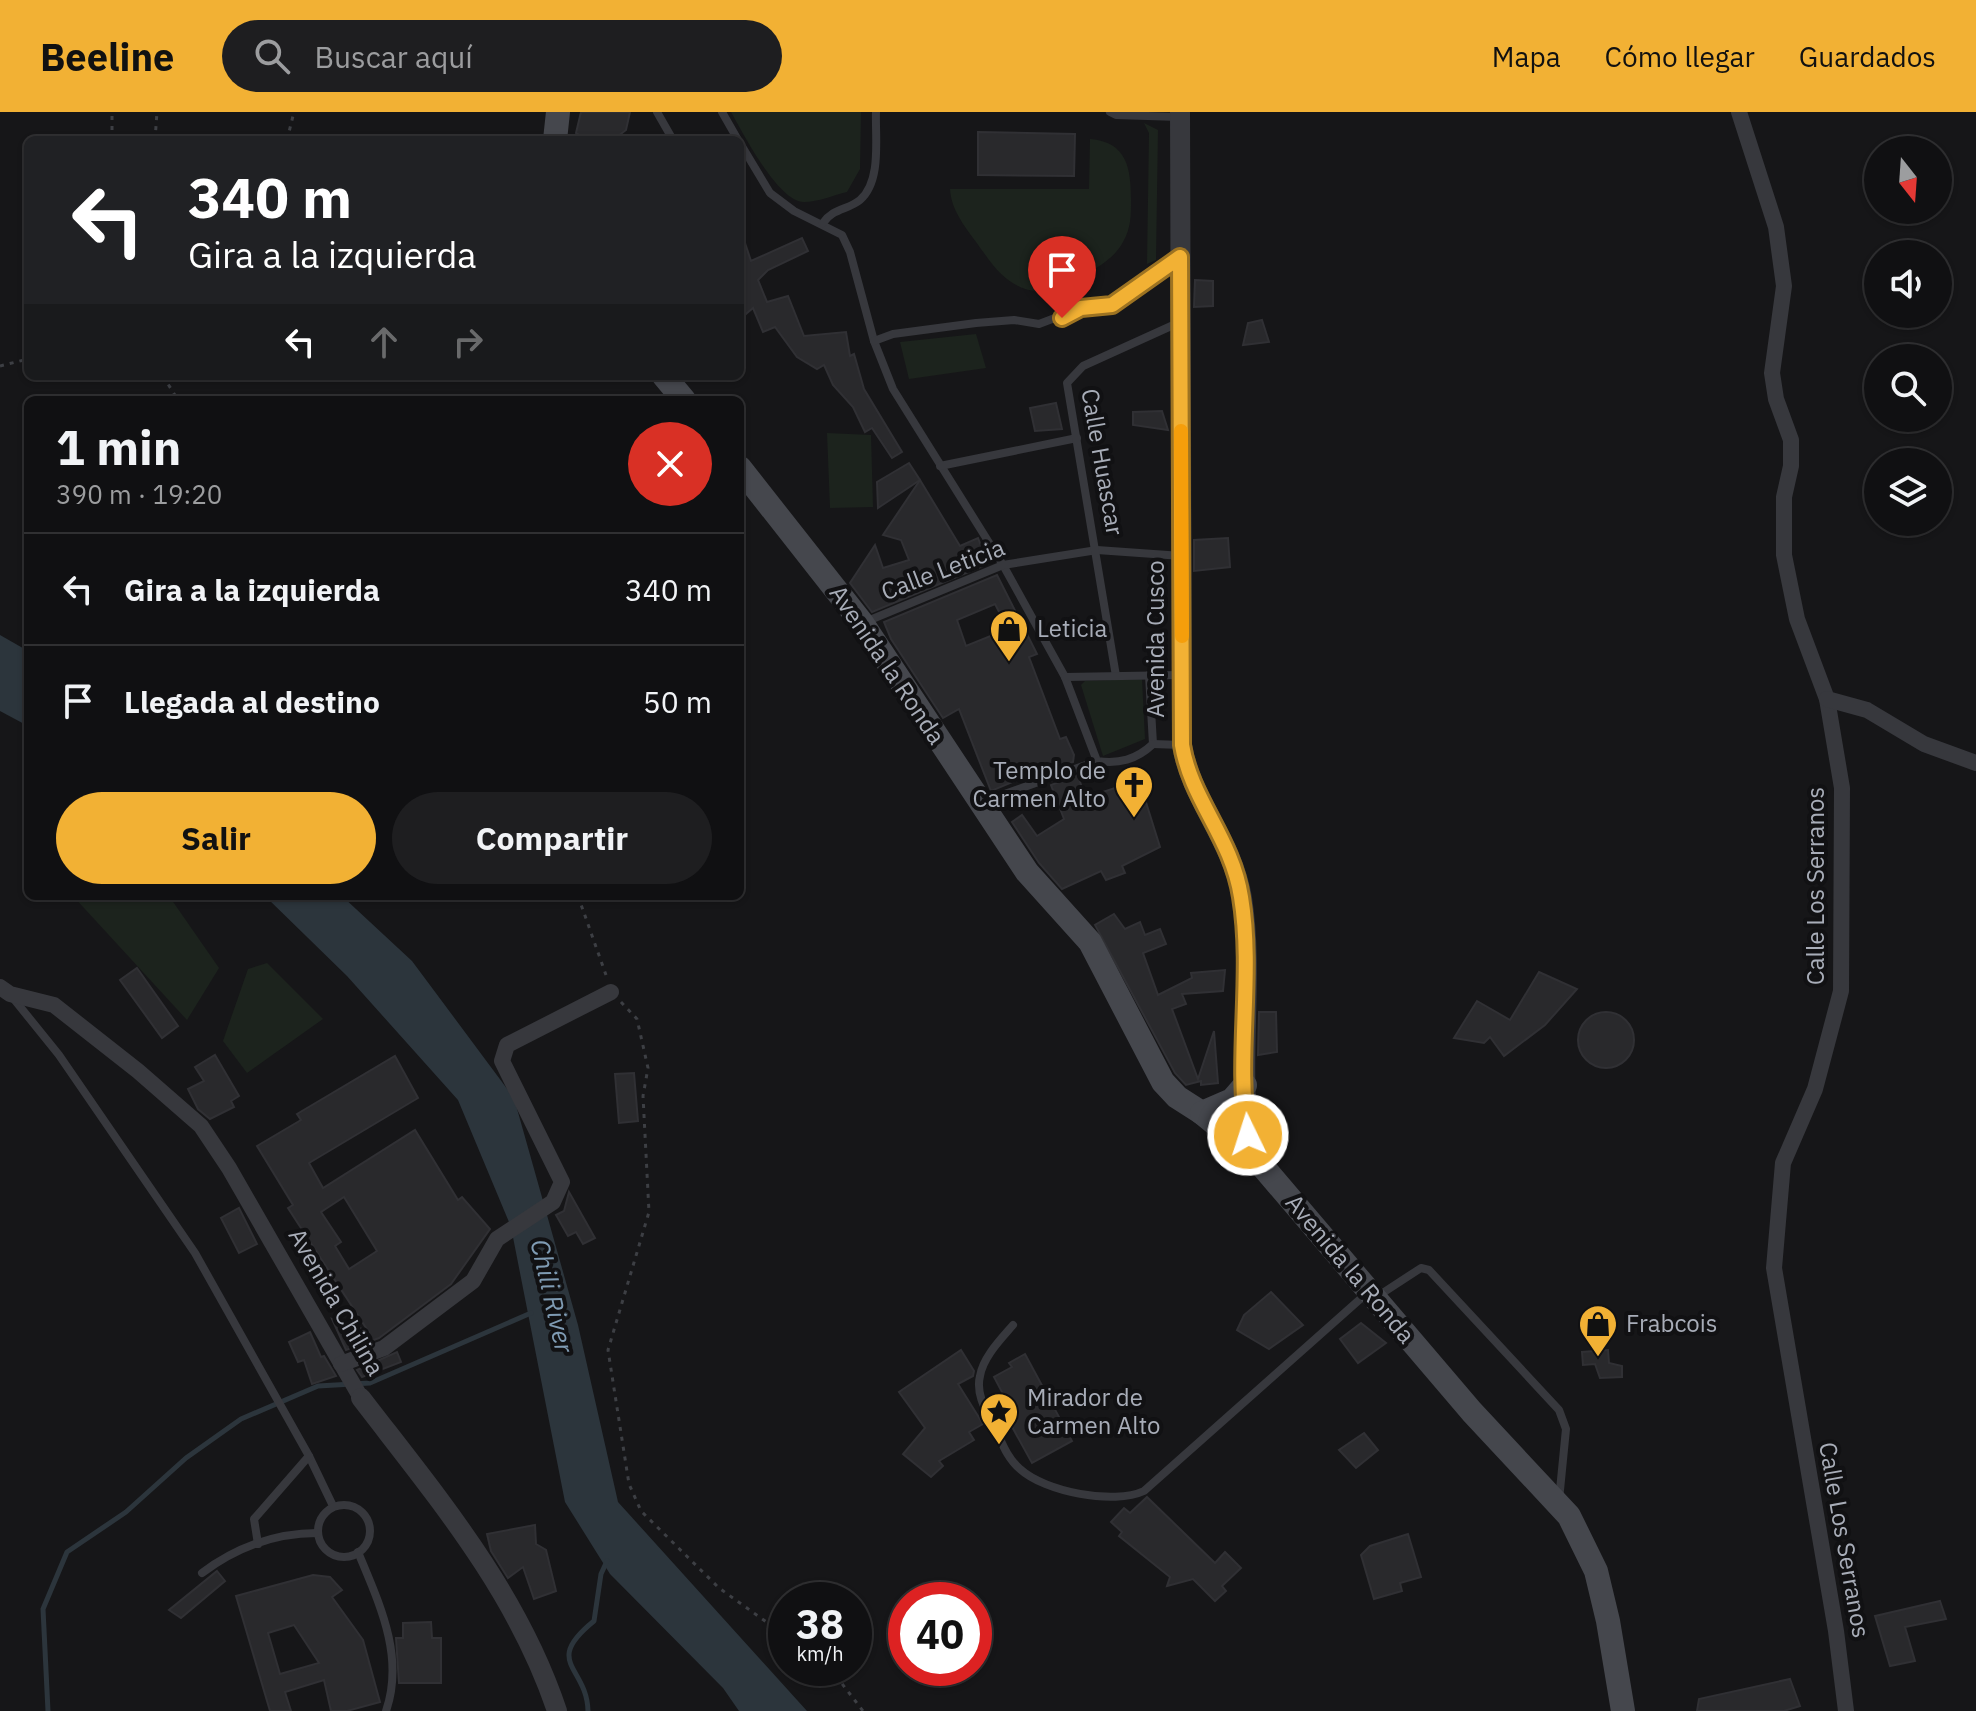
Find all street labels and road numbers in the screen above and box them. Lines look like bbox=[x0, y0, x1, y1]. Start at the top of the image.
street label: Calle Huascar bbox=[1074, 386, 1132, 538]
street label: Calle Leticia bbox=[876, 531, 1009, 607]
street label: Avenida Cusco bbox=[1139, 560, 1171, 718]
street label: Avenida la Ronda bbox=[823, 579, 953, 750]
street label: Calle Los Serranos bbox=[1799, 787, 1831, 985]
street label: Avenida la Ronda bbox=[1279, 1187, 1423, 1350]
street label: Avenida Chilina bbox=[282, 1222, 392, 1381]
street label: Calle Los Serranos bbox=[1812, 1439, 1878, 1640]

